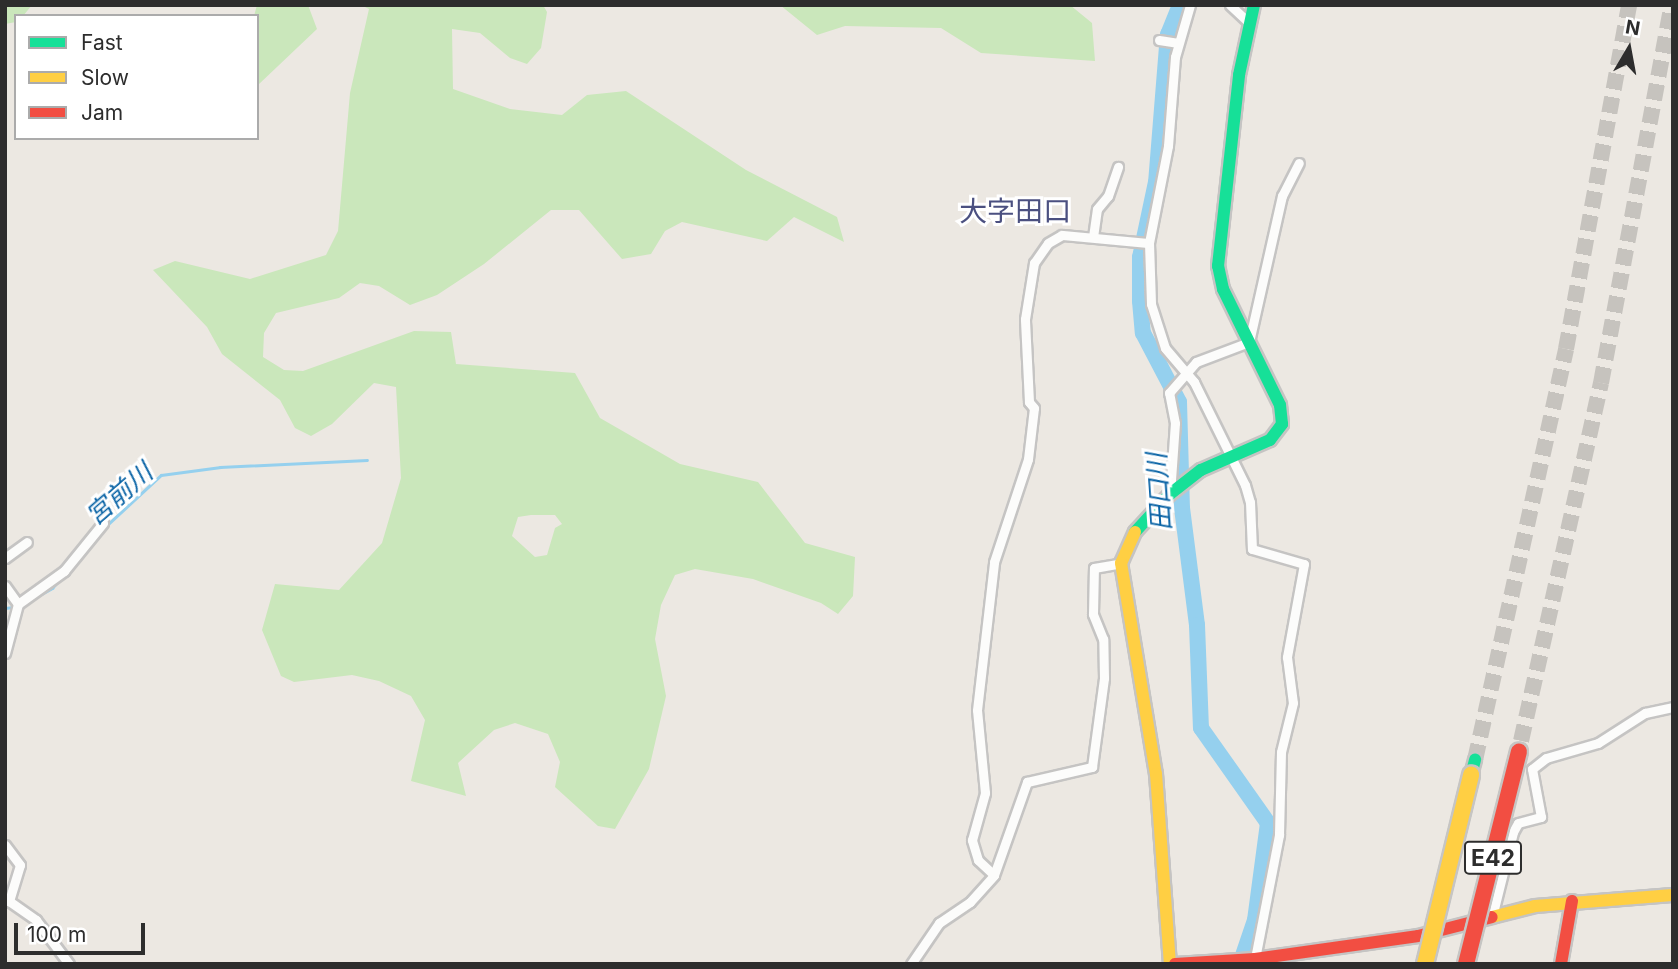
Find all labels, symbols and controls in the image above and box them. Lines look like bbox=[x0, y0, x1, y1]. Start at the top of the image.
legend bbox=[14, 14, 259, 140]
north arrow bbox=[1594, 14, 1664, 84]
text: N bbox=[1624, 15, 1642, 40]
text: Fast bbox=[81, 30, 123, 55]
text: Slow bbox=[81, 65, 129, 90]
text: Jam bbox=[81, 100, 123, 125]
district label: 大字田口 bbox=[959, 194, 1071, 228]
water label: 田口川 bbox=[1141, 452, 1177, 532]
water label: 宮前川 bbox=[79, 457, 159, 531]
road number: E42 bbox=[1463, 838, 1523, 878]
scale bar bbox=[18, 909, 149, 953]
text: 100 m bbox=[27, 922, 86, 947]

